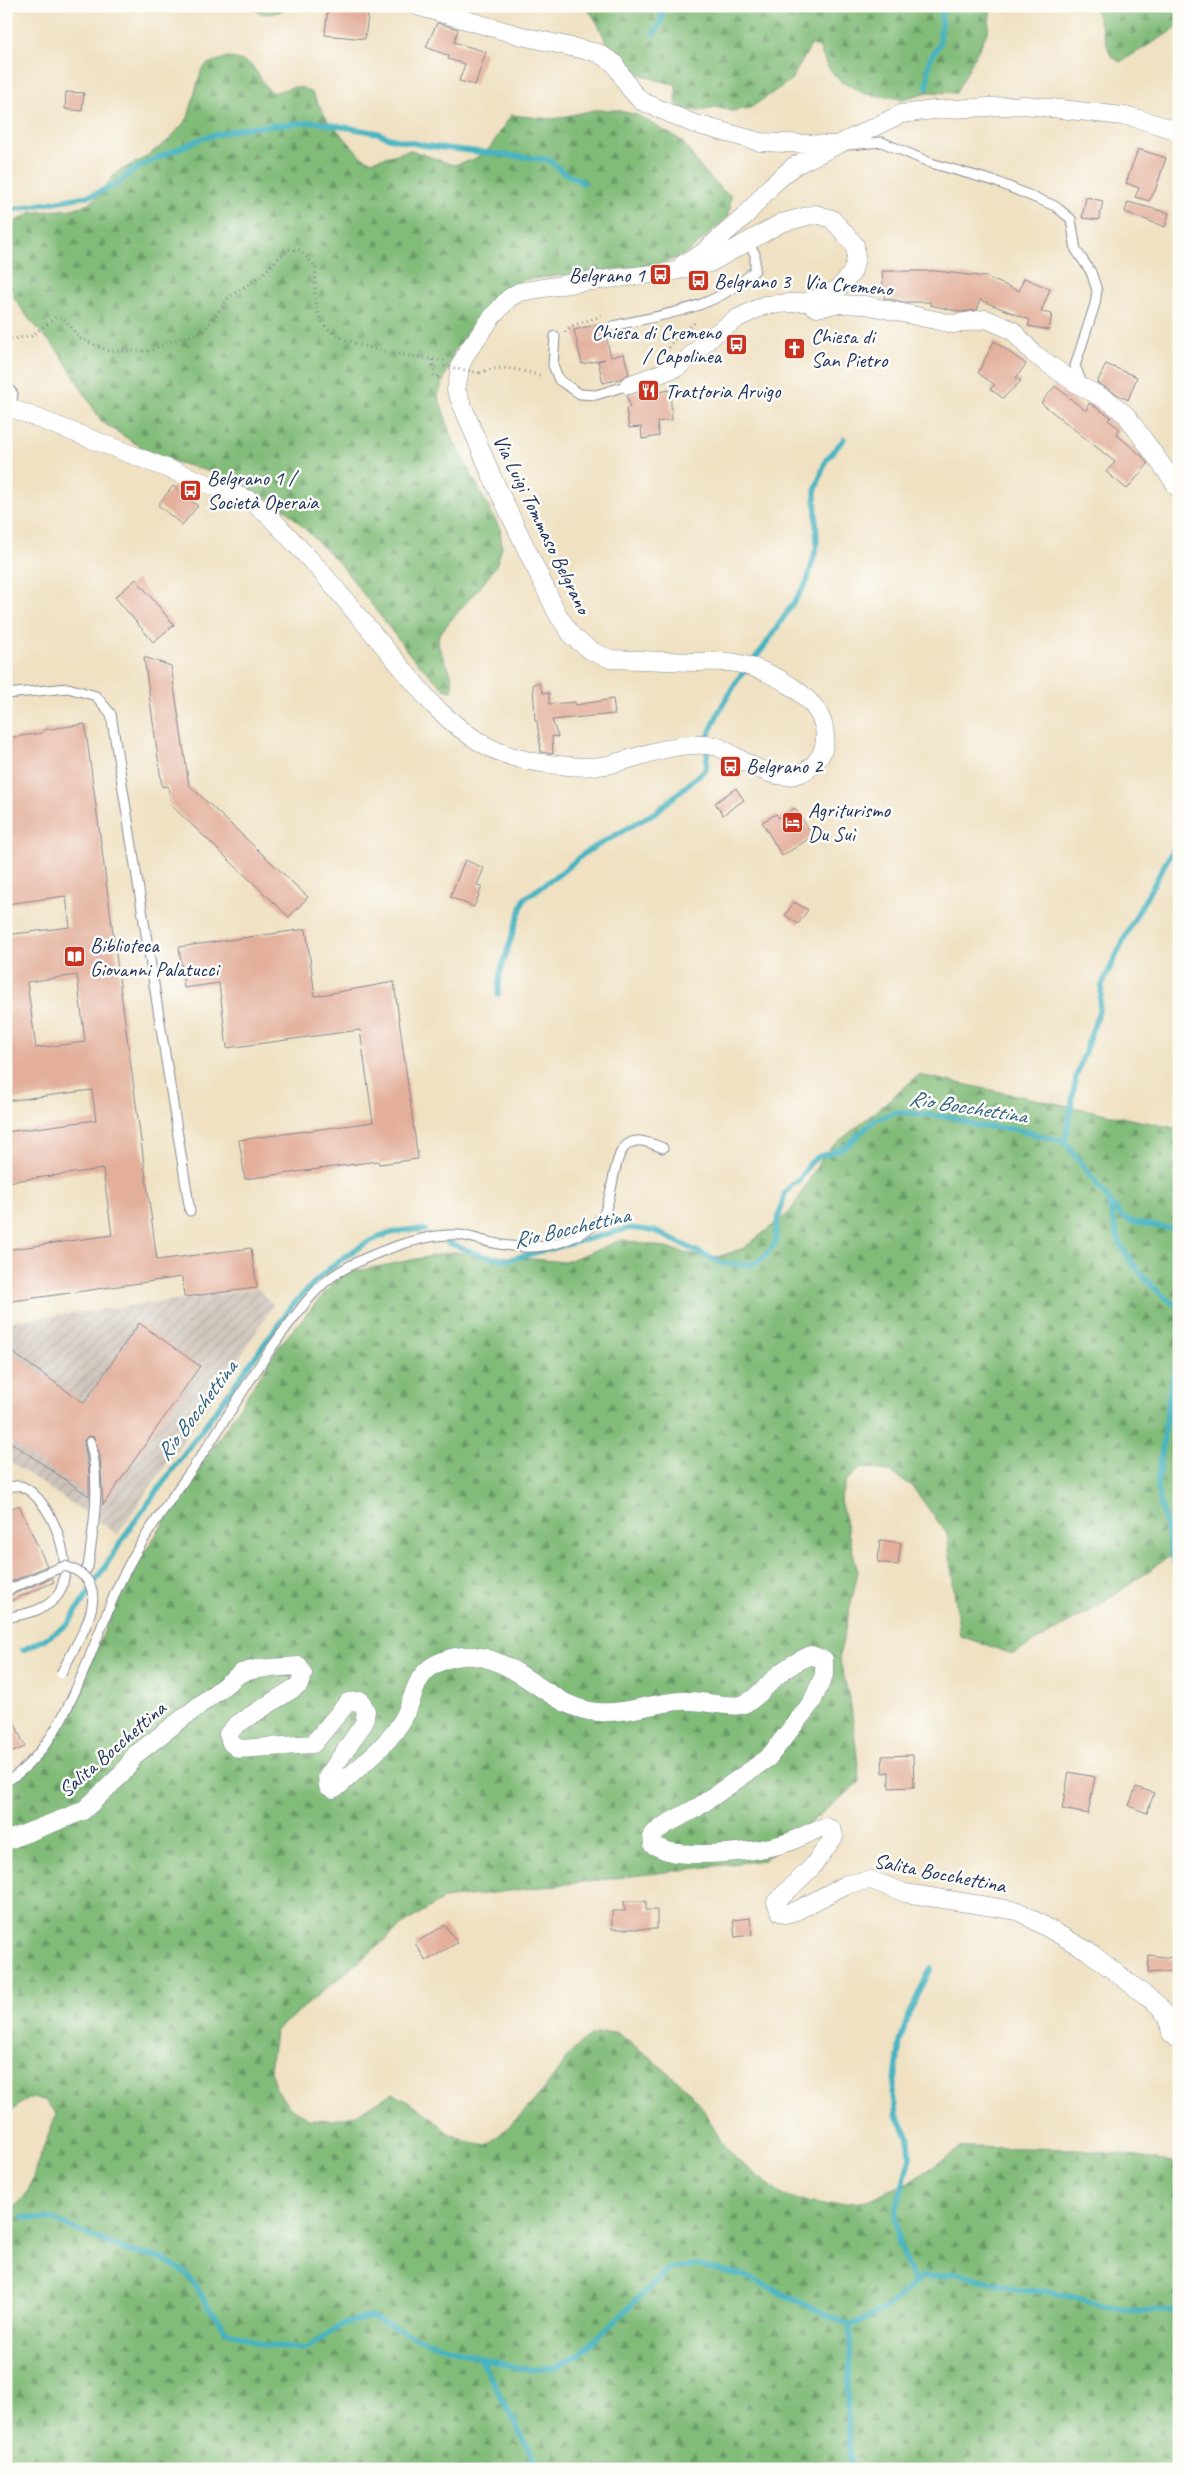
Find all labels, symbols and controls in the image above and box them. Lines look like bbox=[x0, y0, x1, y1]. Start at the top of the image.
place label: Belgrano 1 bbox=[569, 262, 647, 288]
bus stop icon: Belgrano 1 bbox=[649, 263, 673, 287]
place label: Belgrano 3 bbox=[714, 268, 792, 294]
street label: Via Cremeno bbox=[803, 268, 896, 302]
bus stop icon: Belgrano 3 bbox=[686, 269, 710, 293]
place label: Chiesa di Cremeno / Capolinea bbox=[592, 319, 723, 369]
place label: Chiesa di San Pietro bbox=[811, 323, 889, 373]
bus stop icon: Chiesa di Cremeno / Capolinea bbox=[725, 332, 749, 356]
church icon: Chiesa di San Pietro bbox=[783, 336, 807, 360]
place label: Trattoria Arvigo bbox=[665, 378, 782, 404]
restaurant icon: Trattoria Arvigo bbox=[637, 379, 661, 403]
street label: Via Luigi Tommaso Belgrano bbox=[487, 430, 598, 620]
place label: Belgrano 1 / Società Operaia bbox=[207, 465, 320, 515]
bus stop icon: Belgrano 1 / Società Operaia bbox=[179, 478, 203, 502]
place label: Belgrano 2 bbox=[746, 753, 824, 779]
bus stop icon: Belgrano 2 bbox=[718, 754, 742, 778]
place label: Agriturismo Du Suì bbox=[808, 797, 892, 847]
hotel icon: Agriturismo Du Suì bbox=[780, 810, 804, 834]
place label: Biblioteca Giovanni Palatucci bbox=[90, 932, 222, 982]
library icon: Biblioteca Giovanni Palatucci bbox=[62, 945, 86, 969]
water label: Rio Bocchettina bbox=[907, 1084, 1031, 1131]
water label: Rio Bocchettina bbox=[510, 1200, 635, 1255]
water label: Rio Bocchettina bbox=[150, 1353, 245, 1466]
street label: Salita Bocchettina bbox=[53, 1694, 172, 1803]
street label: Salita Bocchettina bbox=[872, 1847, 1010, 1899]

